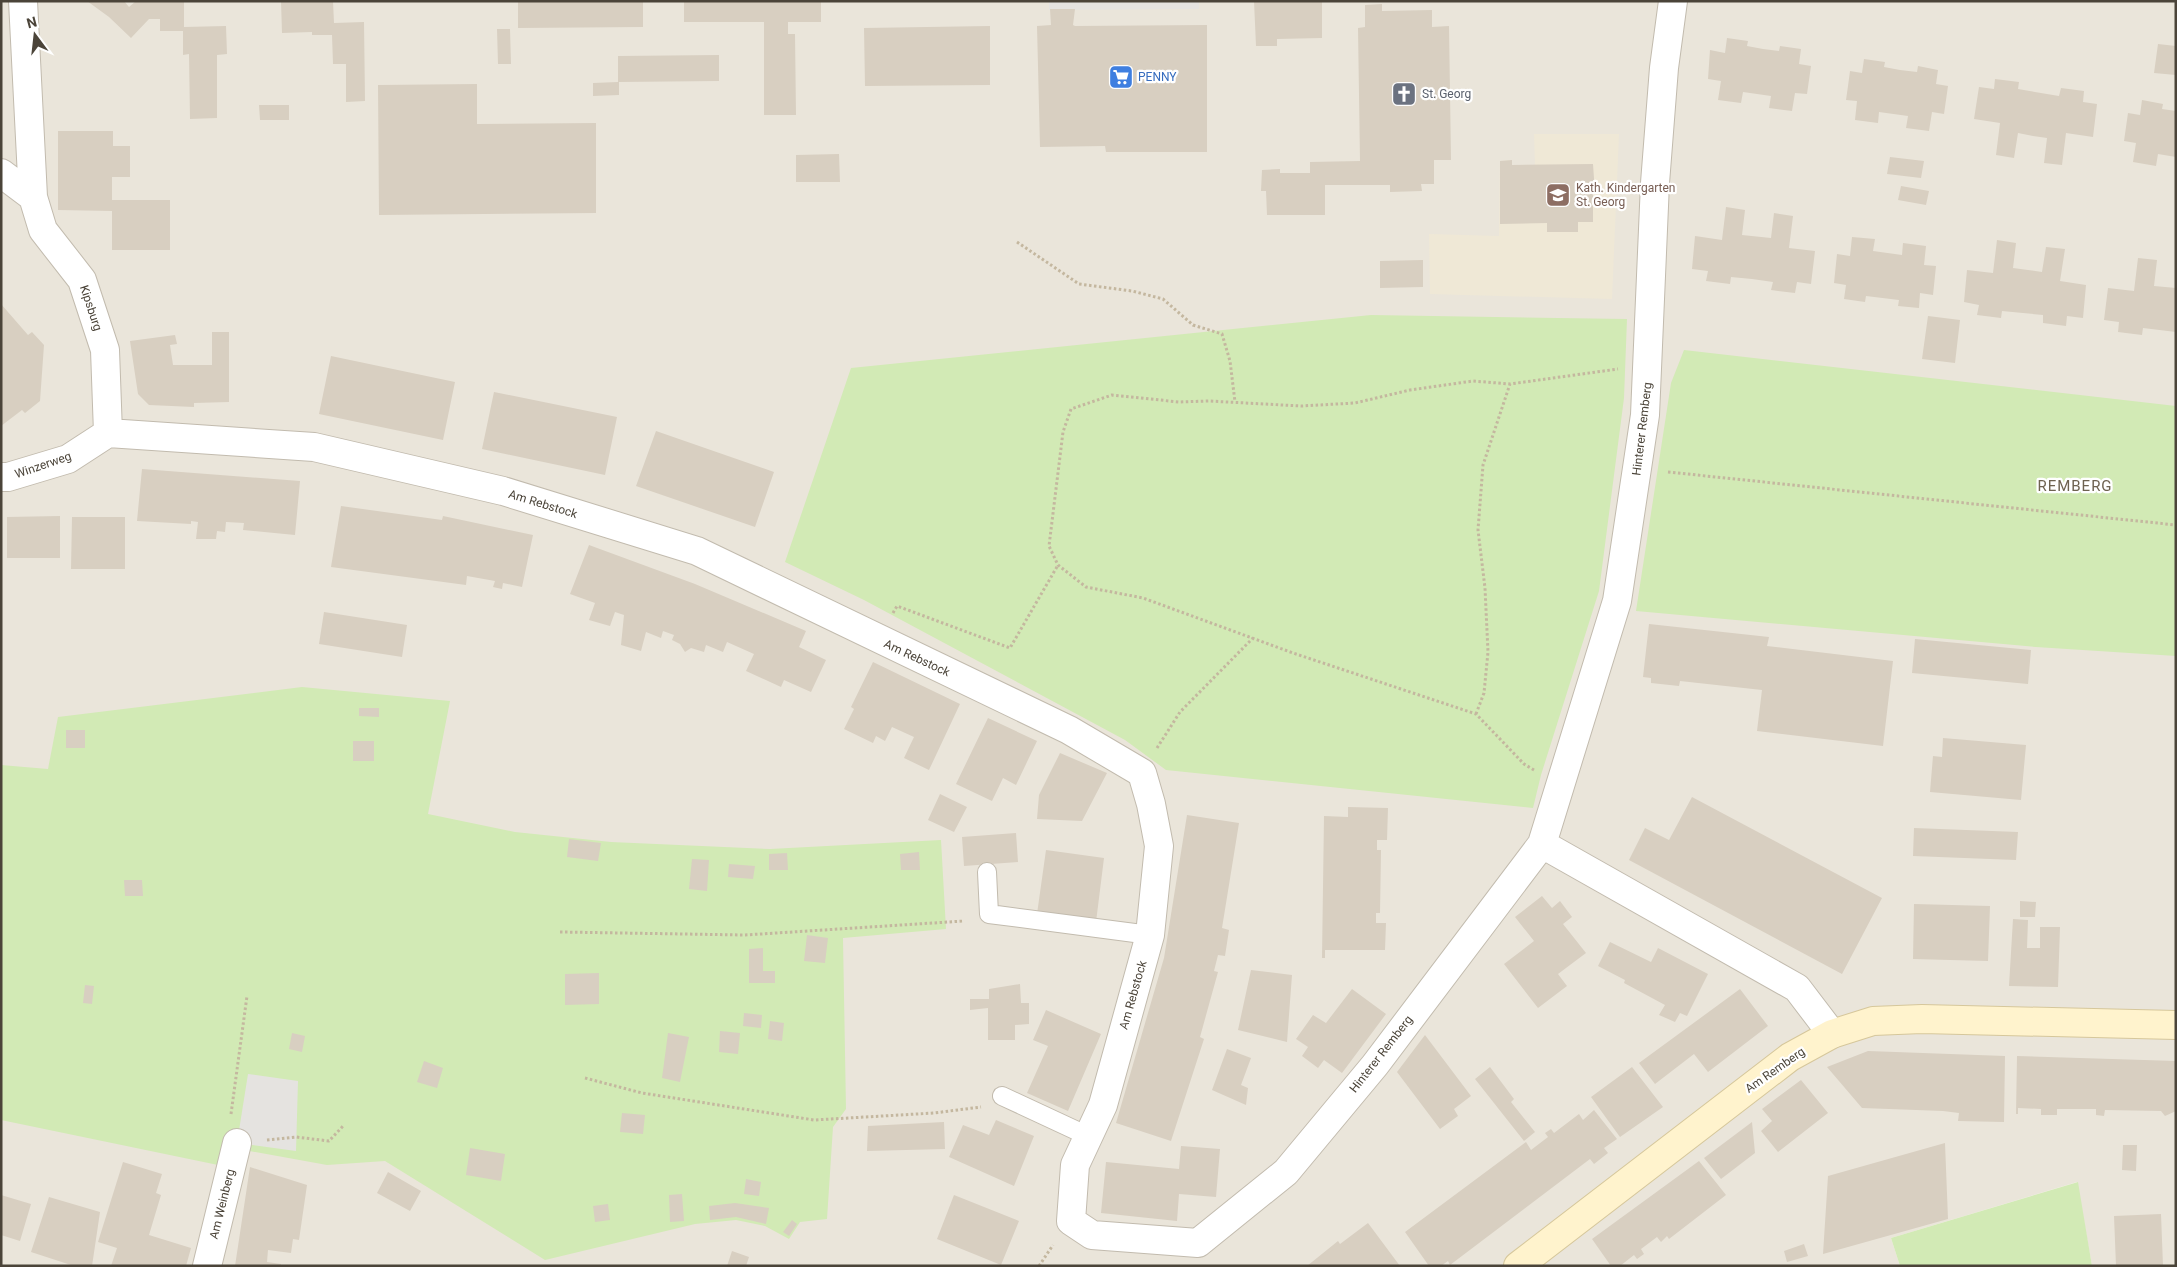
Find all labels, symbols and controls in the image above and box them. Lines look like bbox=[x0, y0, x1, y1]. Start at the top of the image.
north arrow bbox=[10, 10, 60, 60]
text: N bbox=[25, 13, 38, 31]
supermarket icon: PENNY bbox=[1108, 64, 1134, 90]
place label: PENNY bbox=[1138, 70, 1177, 84]
church icon: St. Georg bbox=[1391, 81, 1417, 107]
place label: St. Georg bbox=[1422, 87, 1471, 101]
place label: Kath. Kindergarten St. Georg bbox=[1576, 181, 1675, 209]
school or university icon: Kath. Kindergarten St. Georg bbox=[1545, 182, 1571, 208]
street label: Kipsburg bbox=[77, 283, 105, 333]
street label: Hinterer Remberg bbox=[1629, 382, 1655, 476]
street label: Winzerweg bbox=[13, 449, 73, 481]
district label: REMBERG bbox=[2037, 477, 2113, 495]
street label: Am Rebstock bbox=[507, 487, 580, 521]
street label: Am Rebstock bbox=[882, 637, 953, 680]
street label: Am Rebstock bbox=[1116, 958, 1150, 1031]
street label: Hinterer Remberg bbox=[1347, 1013, 1415, 1095]
street label: Am Remberg bbox=[1743, 1044, 1807, 1096]
street label: Am Weinberg bbox=[207, 1168, 237, 1240]

